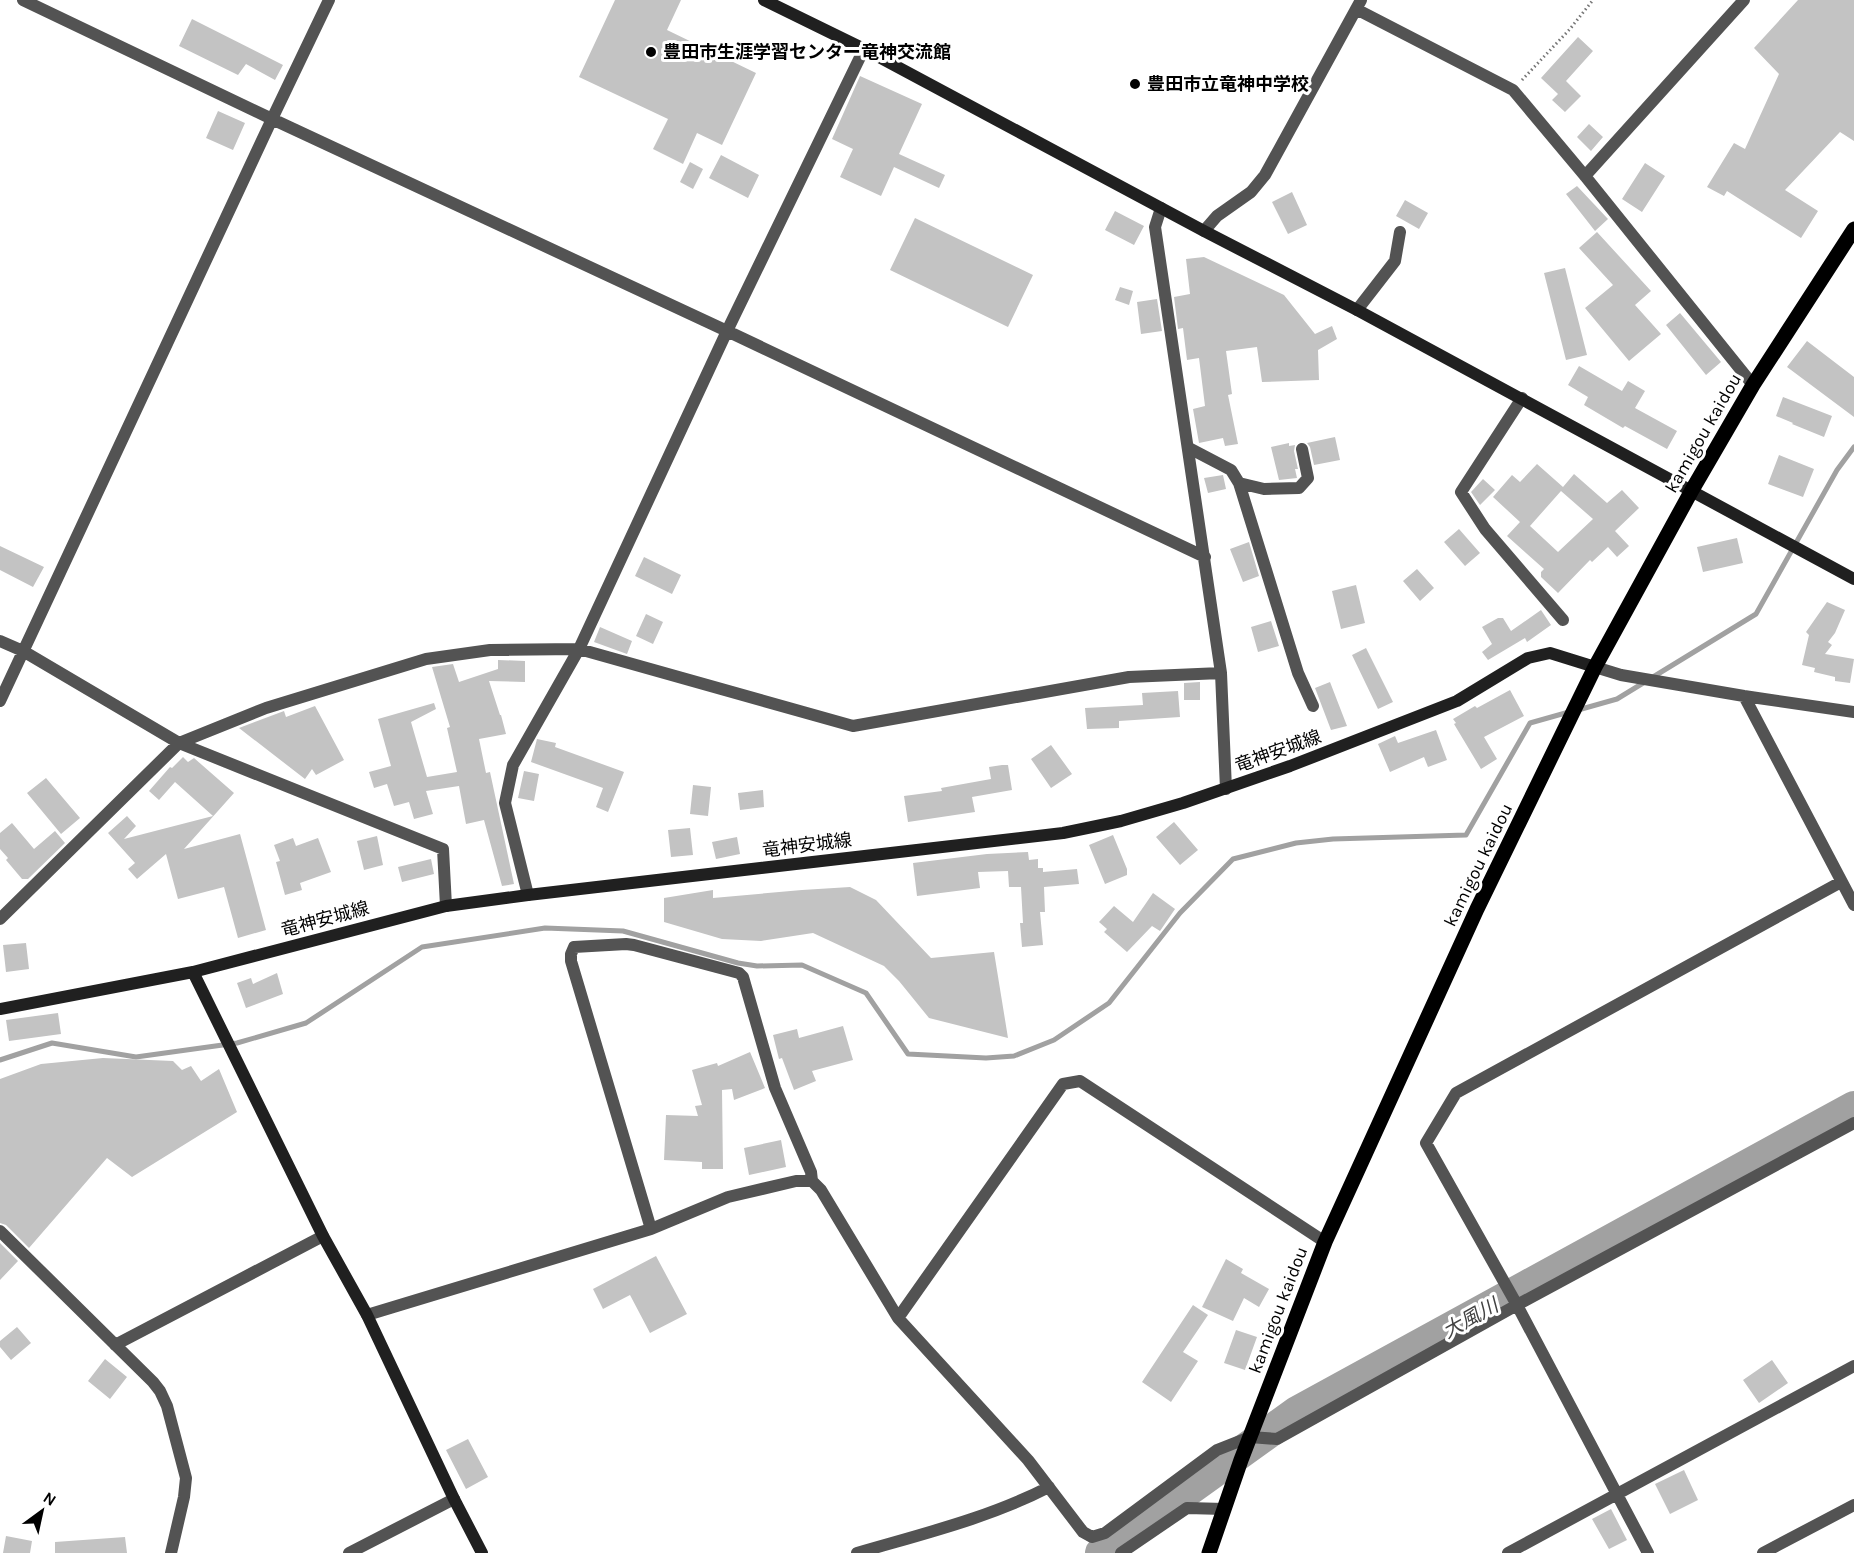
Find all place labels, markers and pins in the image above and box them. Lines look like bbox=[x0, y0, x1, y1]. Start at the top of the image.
place label: 豊田市生涯学習センター竜神交流館 bbox=[663, 41, 951, 63]
marker: 豊田市生涯学習センター竜神交流館 bbox=[644, 45, 658, 59]
place label: 豊田市立竜神中学校 bbox=[1147, 73, 1309, 95]
marker: 豊田市立竜神中学校 bbox=[1128, 77, 1142, 91]

